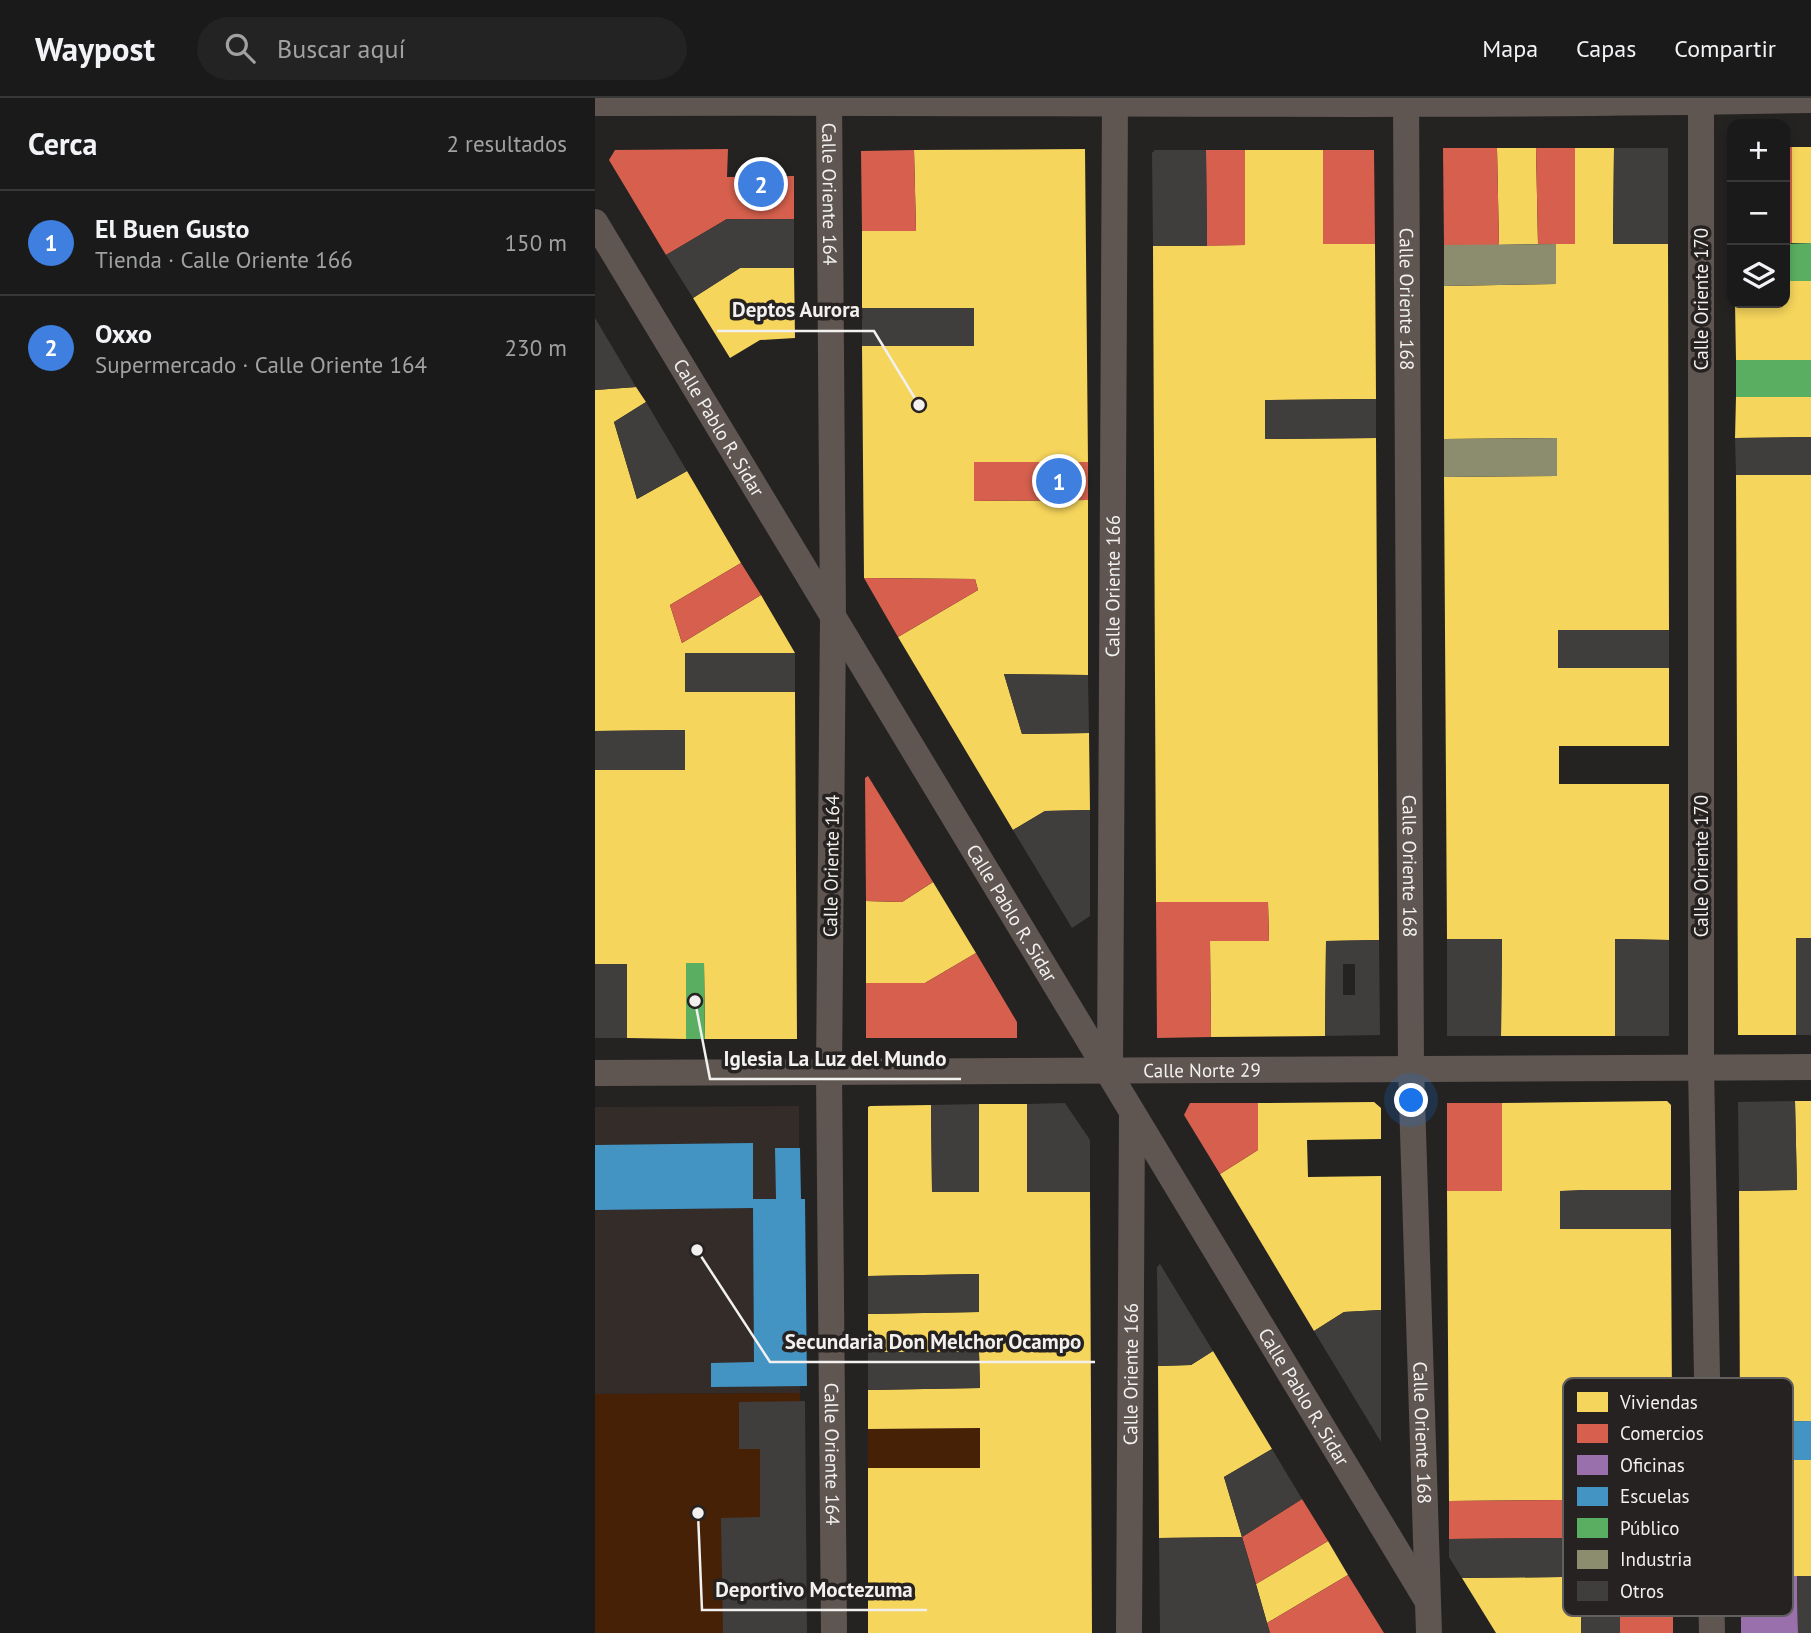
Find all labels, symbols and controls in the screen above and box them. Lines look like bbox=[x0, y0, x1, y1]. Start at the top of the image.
search box bbox=[197, 17, 687, 80]
text: Waypost bbox=[35, 27, 155, 70]
icon: search bbox=[221, 29, 259, 67]
text: Buscar aquí bbox=[277, 32, 405, 65]
text: Mapa bbox=[1482, 33, 1538, 64]
text: Capas bbox=[1576, 33, 1636, 64]
text: Compartir bbox=[1674, 33, 1776, 64]
map controls bbox=[1727, 119, 1790, 308]
button: + bbox=[1727, 119, 1790, 182]
street label: Calle Oriente 164 bbox=[817, 123, 842, 265]
text: Cerca bbox=[28, 124, 97, 163]
text: 2 resultados bbox=[446, 129, 567, 158]
pin: 2 bbox=[738, 158, 784, 210]
button: − bbox=[1727, 182, 1790, 245]
text: El Buen Gusto bbox=[95, 212, 249, 245]
text: 1 bbox=[44, 228, 58, 257]
text: 150 m bbox=[505, 228, 567, 257]
street label: Calle Oriente 168 bbox=[1395, 228, 1419, 370]
street label: Calle Oriente 170 bbox=[1689, 228, 1713, 370]
text: Tienda · Calle Oriente 166 bbox=[95, 245, 353, 274]
button: layers bbox=[1727, 245, 1790, 308]
callout: Deptos Aurora bbox=[717, 289, 874, 331]
text: Deptos Aurora bbox=[732, 296, 860, 323]
text: Oxxo bbox=[95, 317, 152, 350]
text: 2 bbox=[44, 333, 58, 362]
text: 230 m bbox=[505, 333, 567, 362]
text: Supermercado · Calle Oriente 164 bbox=[95, 350, 427, 379]
street label: Calle Pablo R. Sidar bbox=[668, 354, 770, 501]
pin: 1 bbox=[1036, 455, 1082, 507]
street label: Calle Oriente 166 bbox=[1100, 515, 1125, 657]
street label: Calle Oriente 164 bbox=[818, 795, 844, 937]
street label: Calle Oriente 168 bbox=[1398, 795, 1422, 937]
street label: Calle Oriente 170 bbox=[1689, 795, 1713, 937]
street label: Calle Pablo R. Sidar bbox=[961, 840, 1063, 987]
callout: Iglesia La Luz del Mundo bbox=[710, 1037, 961, 1079]
text: Iglesia La Luz del Mundo bbox=[724, 1045, 946, 1072]
street label: Calle Norte 29 bbox=[1143, 1058, 1261, 1082]
your location bbox=[1394, 1083, 1428, 1117]
street label: Calle Oriente 166 bbox=[1118, 1303, 1143, 1445]
callout: Secundaria Don Melchor Ocampo bbox=[770, 1320, 1095, 1362]
street label: Calle Pablo R. Sidar bbox=[1253, 1323, 1355, 1470]
text: Secundaria Don Melchor Ocampo bbox=[785, 1328, 1081, 1355]
street label: Calle Oriente 168 bbox=[1408, 1361, 1437, 1504]
legend bbox=[1563, 1378, 1793, 1616]
street label: Calle Oriente 164 bbox=[820, 1383, 845, 1525]
text: Viviendas bbox=[1619, 1390, 1698, 1414]
text: Comercios bbox=[1620, 1421, 1704, 1445]
text: Oficinas bbox=[1620, 1453, 1685, 1477]
text: Escuelas bbox=[1620, 1484, 1690, 1508]
text: Público bbox=[1620, 1516, 1679, 1540]
text: Industria bbox=[1620, 1547, 1692, 1571]
callout: Deportivo Moctezuma bbox=[702, 1568, 927, 1610]
text: Deportivo Moctezuma bbox=[715, 1576, 913, 1603]
text: Otros bbox=[1620, 1579, 1664, 1603]

